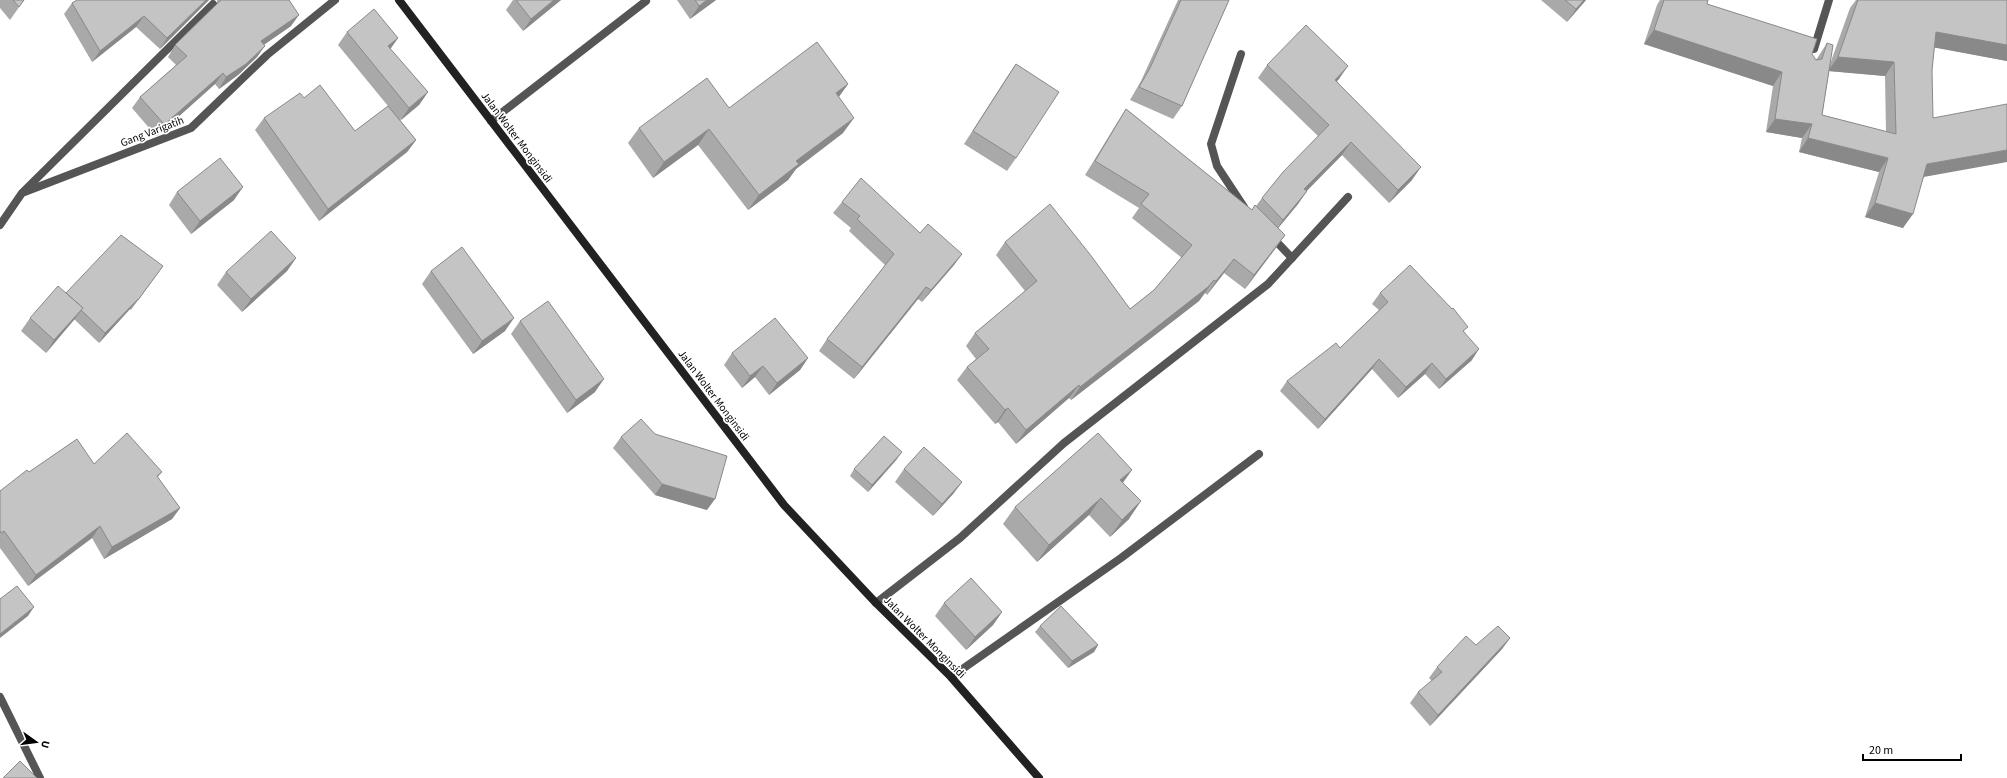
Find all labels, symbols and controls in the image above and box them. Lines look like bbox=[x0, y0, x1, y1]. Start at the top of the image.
street label: Jalan Wolter Monginsidi bbox=[477, 89, 556, 186]
street label: Gang Varigatih bbox=[118, 113, 186, 150]
street label: Jalan Wolter Monginsidi bbox=[674, 347, 753, 444]
street label: Jalan Wolter Monginsidi bbox=[880, 593, 969, 682]
north arrow bbox=[16, 722, 56, 762]
scale bar bbox=[1863, 736, 1961, 762]
text: U bbox=[37, 739, 53, 750]
text: 20 m bbox=[1869, 742, 1893, 759]

